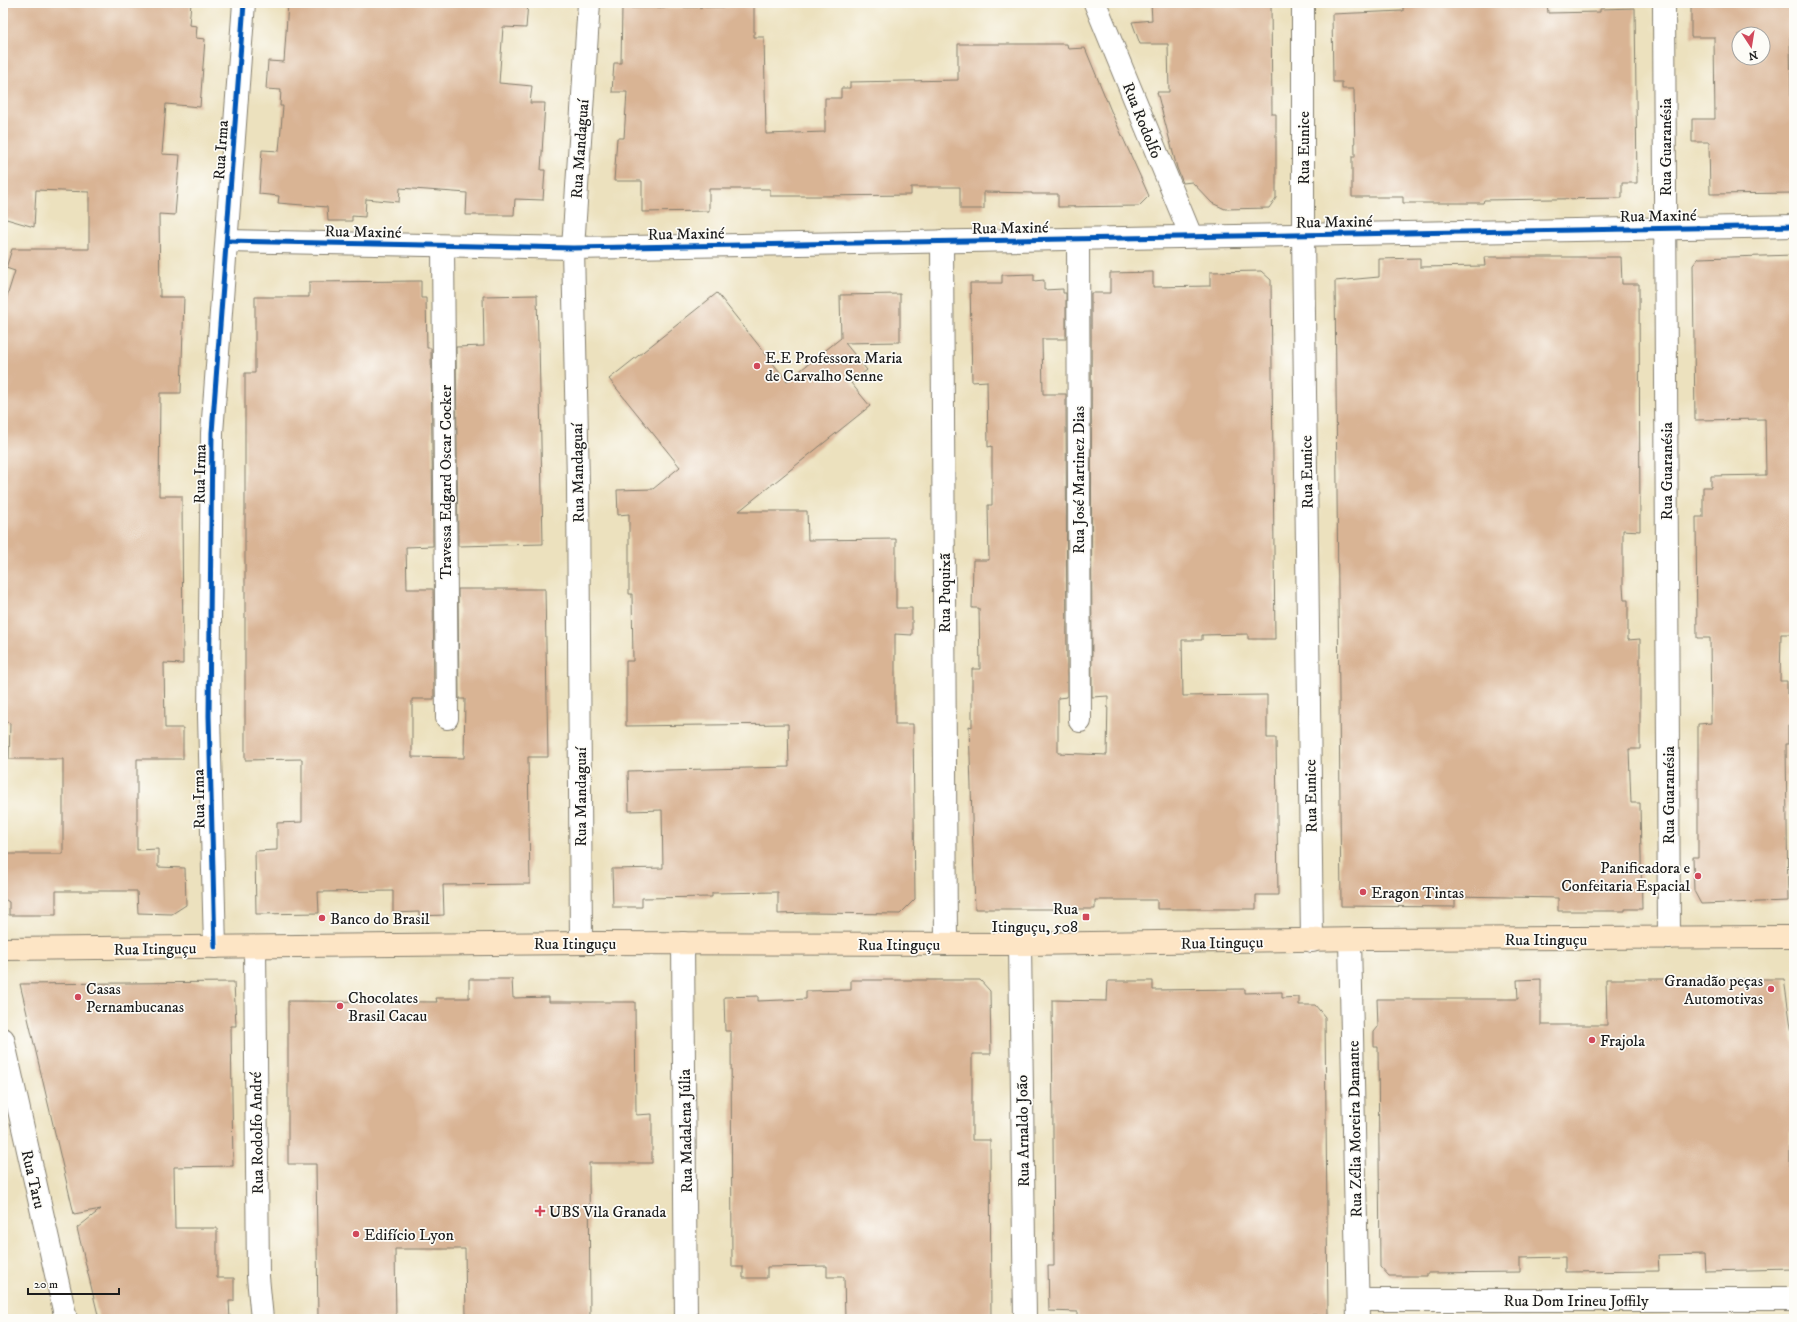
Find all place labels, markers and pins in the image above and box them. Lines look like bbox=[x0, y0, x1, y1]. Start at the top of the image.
place label: E.E Professora Maria de Carvalho Senne bbox=[765, 348, 903, 386]
marker: E.E Professora Maria de Carvalho Senne bbox=[752, 361, 762, 371]
place label: Panificadora e Confeitaria Espacial bbox=[1561, 858, 1690, 896]
marker: Panificadora e Confeitaria Espacial bbox=[1693, 871, 1703, 881]
place label: Eragon Tintas bbox=[1371, 883, 1464, 903]
marker: Eragon Tintas bbox=[1358, 887, 1368, 897]
place label: Rua Itinguçu, 508 bbox=[992, 899, 1078, 937]
place label: Banco do Brasil bbox=[330, 909, 430, 929]
marker: Rua Itinguçu, 508 bbox=[1081, 912, 1091, 922]
marker: Banco do Brasil bbox=[317, 913, 327, 923]
place label: Granadão peças Automotivas bbox=[1664, 971, 1763, 1009]
place label: Casas Pernambucanas bbox=[86, 979, 184, 1017]
marker: Granadão peças Automotivas bbox=[1766, 984, 1776, 994]
place label: Chocolates Brasil Cacau bbox=[348, 988, 428, 1026]
marker: Casas Pernambucanas bbox=[73, 992, 83, 1002]
marker: Chocolates Brasil Cacau bbox=[335, 1001, 345, 1011]
place label: Frajola bbox=[1600, 1031, 1645, 1051]
marker: Frajola bbox=[1587, 1035, 1597, 1045]
place label: UBS Vila Granada bbox=[549, 1202, 667, 1222]
marker: UBS Vila Granada bbox=[534, 1205, 546, 1217]
place label: Edifício Lyon bbox=[364, 1225, 455, 1245]
marker: Edifício Lyon bbox=[351, 1229, 361, 1239]

